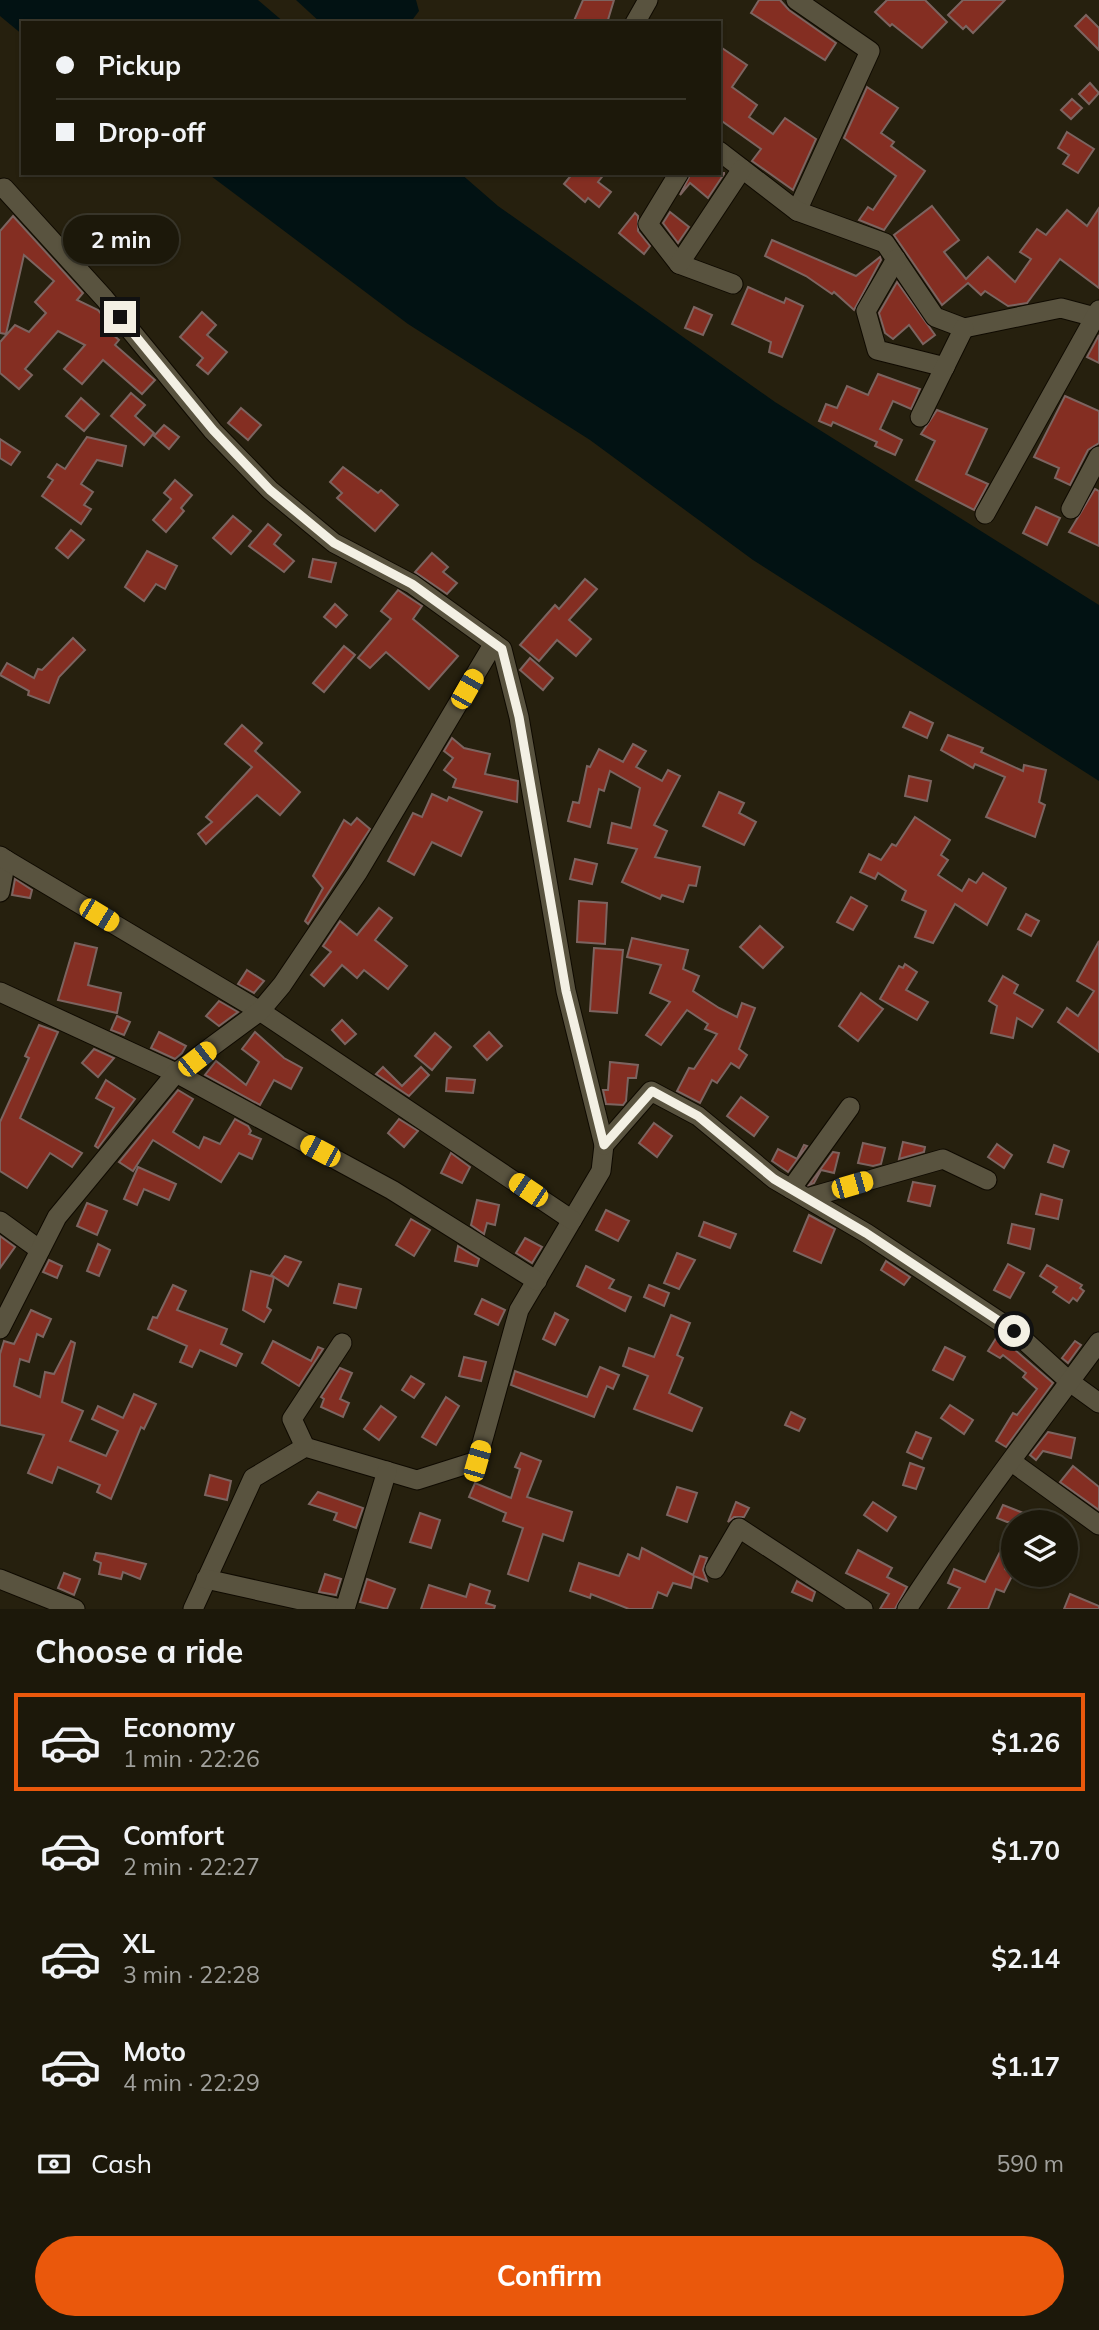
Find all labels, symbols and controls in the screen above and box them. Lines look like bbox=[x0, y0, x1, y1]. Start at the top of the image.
text: Pickup bbox=[98, 49, 181, 82]
text: Drop-off bbox=[98, 116, 205, 149]
callout: 2 min bbox=[62, 216, 178, 264]
text: 2 min bbox=[91, 225, 151, 254]
route end bbox=[104, 301, 136, 333]
car bbox=[448, 666, 487, 712]
car bbox=[76, 895, 123, 935]
car bbox=[174, 1038, 221, 1080]
car bbox=[297, 1132, 344, 1170]
car bbox=[829, 1169, 876, 1201]
car bbox=[505, 1170, 552, 1210]
route start bbox=[998, 1315, 1030, 1347]
car bbox=[462, 1438, 493, 1484]
map controls bbox=[1001, 1510, 1078, 1587]
button: layers bbox=[1001, 1510, 1078, 1587]
text: Choose a ride bbox=[35, 1631, 243, 1671]
icon: car bbox=[39, 1711, 102, 1774]
text: Economy bbox=[123, 1711, 235, 1744]
text: $1.26 bbox=[991, 1726, 1060, 1759]
text: 1 min · 22:26 bbox=[123, 1744, 260, 1773]
icon: car bbox=[39, 1819, 102, 1882]
text: Comfort bbox=[123, 1819, 224, 1852]
text: $1.70 bbox=[991, 1834, 1060, 1867]
text: 2 min · 22:27 bbox=[123, 1852, 260, 1881]
icon: car bbox=[39, 1927, 102, 1990]
text: XL bbox=[123, 1927, 155, 1960]
text: $2.14 bbox=[991, 1942, 1060, 1975]
text: 3 min · 22:28 bbox=[123, 1960, 260, 1989]
icon: car bbox=[39, 2035, 102, 2098]
text: Moto bbox=[123, 2035, 186, 2068]
text: $1.17 bbox=[991, 2050, 1060, 2083]
text: 4 min · 22:29 bbox=[123, 2068, 260, 2097]
icon: cash bbox=[35, 2145, 73, 2183]
text: Cash bbox=[91, 2147, 152, 2180]
text: 590 m bbox=[996, 2149, 1064, 2178]
button: Confirm bbox=[35, 2236, 1064, 2316]

